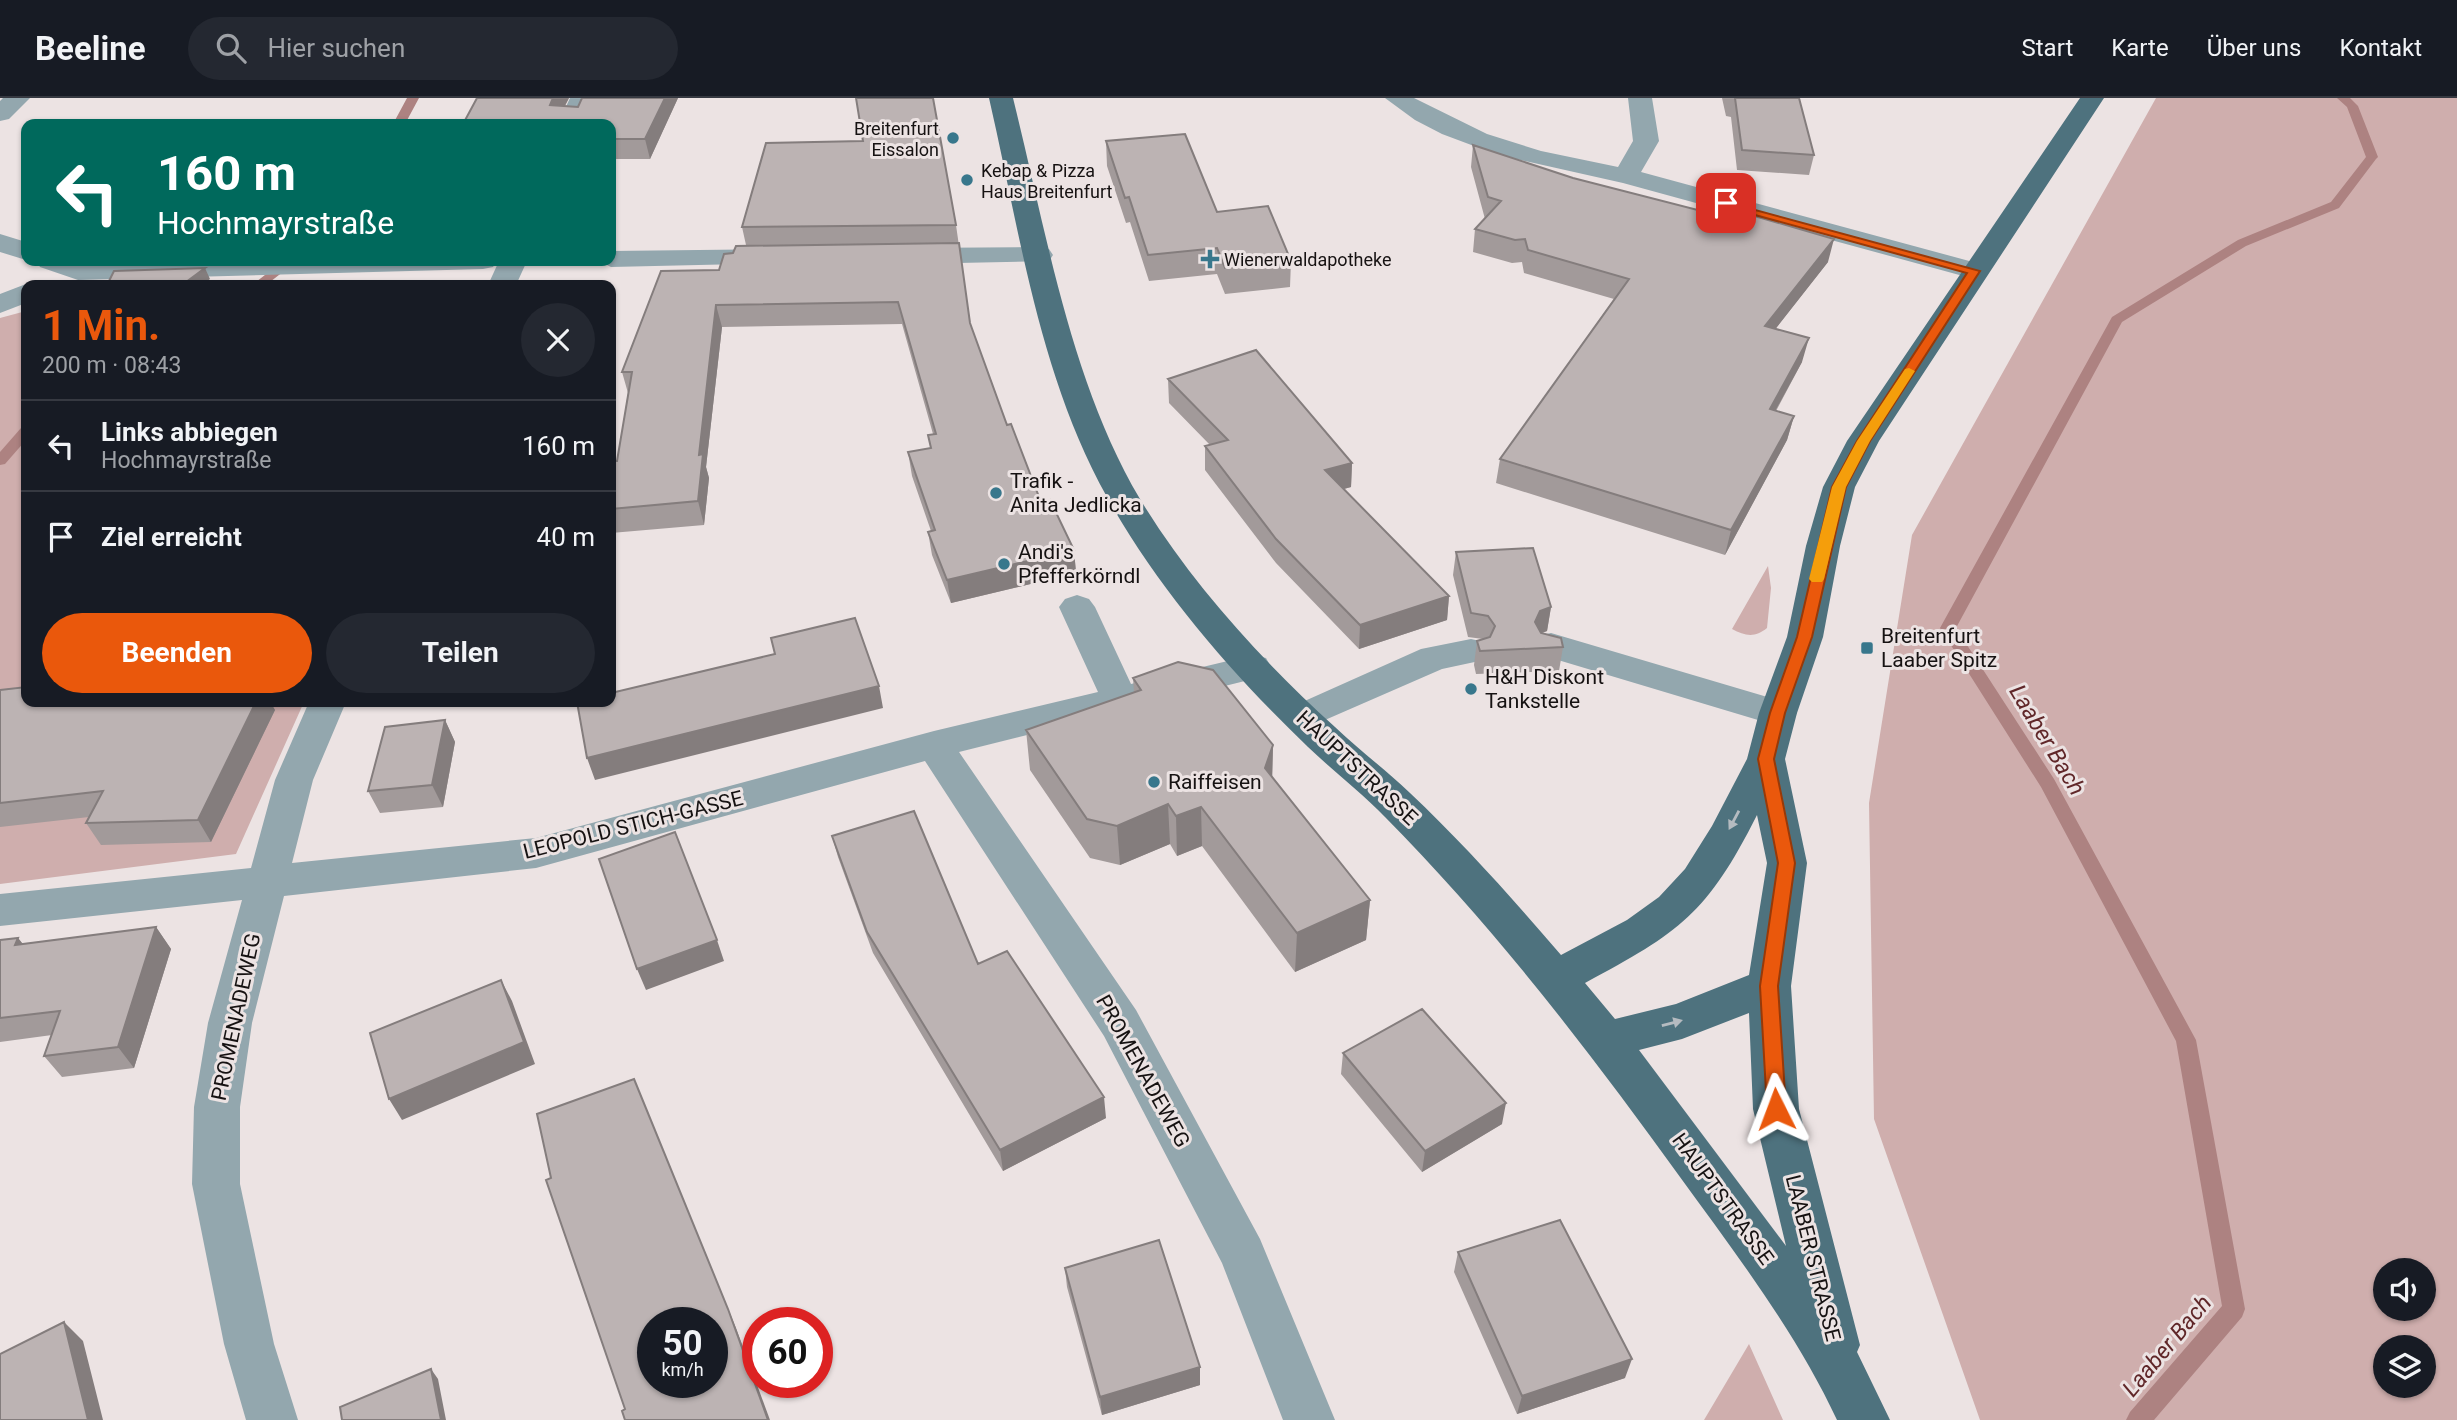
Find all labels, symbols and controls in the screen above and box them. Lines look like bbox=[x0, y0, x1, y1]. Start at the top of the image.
search box bbox=[188, 17, 678, 80]
text: Beeline bbox=[35, 29, 146, 68]
icon: search bbox=[212, 29, 250, 67]
text: Hier suchen bbox=[268, 33, 405, 63]
text: Start bbox=[2022, 34, 2073, 62]
text: Karte bbox=[2111, 34, 2169, 62]
text: Über uns bbox=[2207, 34, 2301, 62]
text: Kontakt bbox=[2339, 34, 2422, 62]
place label: Breitenfurt Eissalon bbox=[854, 118, 939, 160]
marker: Breitenfurt Eissalon bbox=[945, 130, 961, 146]
text: 160 m bbox=[157, 145, 296, 202]
icon: left bbox=[42, 147, 133, 238]
place label: Kebap & Pizza Haus Breitenfurt bbox=[981, 160, 1112, 202]
marker: Kebap & Pizza Haus Breitenfurt bbox=[959, 172, 975, 188]
pin bbox=[1696, 173, 1756, 233]
icon: arrive bbox=[1707, 184, 1745, 222]
text: Hochmayrstraße bbox=[157, 204, 394, 242]
place label: Wienerwaldapotheke bbox=[1224, 249, 1391, 270]
marker: Wienerwaldapotheke bbox=[1202, 251, 1218, 267]
text: 1 Min. bbox=[42, 301, 160, 350]
button: close bbox=[521, 303, 595, 377]
text: 200 m · 08:43 bbox=[42, 352, 181, 379]
text: Links abbiegen bbox=[101, 417, 278, 447]
icon: left bbox=[42, 427, 80, 465]
text: 160 m bbox=[522, 431, 595, 461]
text: Hochmayrstraße bbox=[101, 447, 272, 474]
place label: Trafik - Anita Jedlicka bbox=[1010, 469, 1142, 517]
marker: Trafik - Anita Jedlicka bbox=[988, 485, 1004, 501]
icon: arrive bbox=[42, 518, 80, 556]
text: Ziel erreicht bbox=[101, 522, 242, 552]
text: 40 m bbox=[537, 522, 595, 552]
place label: Andi's Pfefferkörndl bbox=[1018, 540, 1140, 588]
marker: Andi's Pfefferkörndl bbox=[996, 556, 1012, 572]
button: Beenden bbox=[42, 613, 312, 693]
button: Teilen bbox=[326, 613, 595, 693]
place label: Breitenfurt Laaber Spitz bbox=[1881, 624, 1997, 672]
marker: Breitenfurt Laaber Spitz bbox=[1859, 640, 1875, 656]
place label: H&H Diskont Tankstelle bbox=[1485, 665, 1604, 713]
water label: Laaber Bach bbox=[2004, 680, 2090, 800]
marker: H&H Diskont Tankstelle bbox=[1463, 681, 1479, 697]
street label: HAUPTSTRASSE bbox=[1292, 706, 1422, 830]
place label: Raiffeisen bbox=[1168, 770, 1262, 794]
marker: Raiffeisen bbox=[1146, 774, 1162, 790]
street label: LEOPOLD STICH-GASSE bbox=[521, 786, 745, 864]
one-way arrow bbox=[1729, 810, 1741, 830]
street label: PROMENADEWEG bbox=[207, 931, 265, 1103]
street label: PROMENADEWEG bbox=[1091, 991, 1195, 1151]
one-way arrow bbox=[1662, 1017, 1684, 1028]
position arrow bbox=[1739, 1072, 1813, 1146]
street label: HAUPTSTRASSE bbox=[1667, 1129, 1779, 1269]
street label: LAABER STRASSE bbox=[1781, 1172, 1845, 1344]
map controls bbox=[2373, 1258, 2436, 1398]
button: sound bbox=[2373, 1258, 2436, 1321]
water label: Laaber Bach bbox=[2117, 1290, 2217, 1402]
speed limit sign: 60 bbox=[742, 1307, 833, 1398]
text: 50 bbox=[662, 1323, 703, 1364]
button: layers bbox=[2373, 1335, 2436, 1398]
text: km/h bbox=[661, 1359, 704, 1380]

